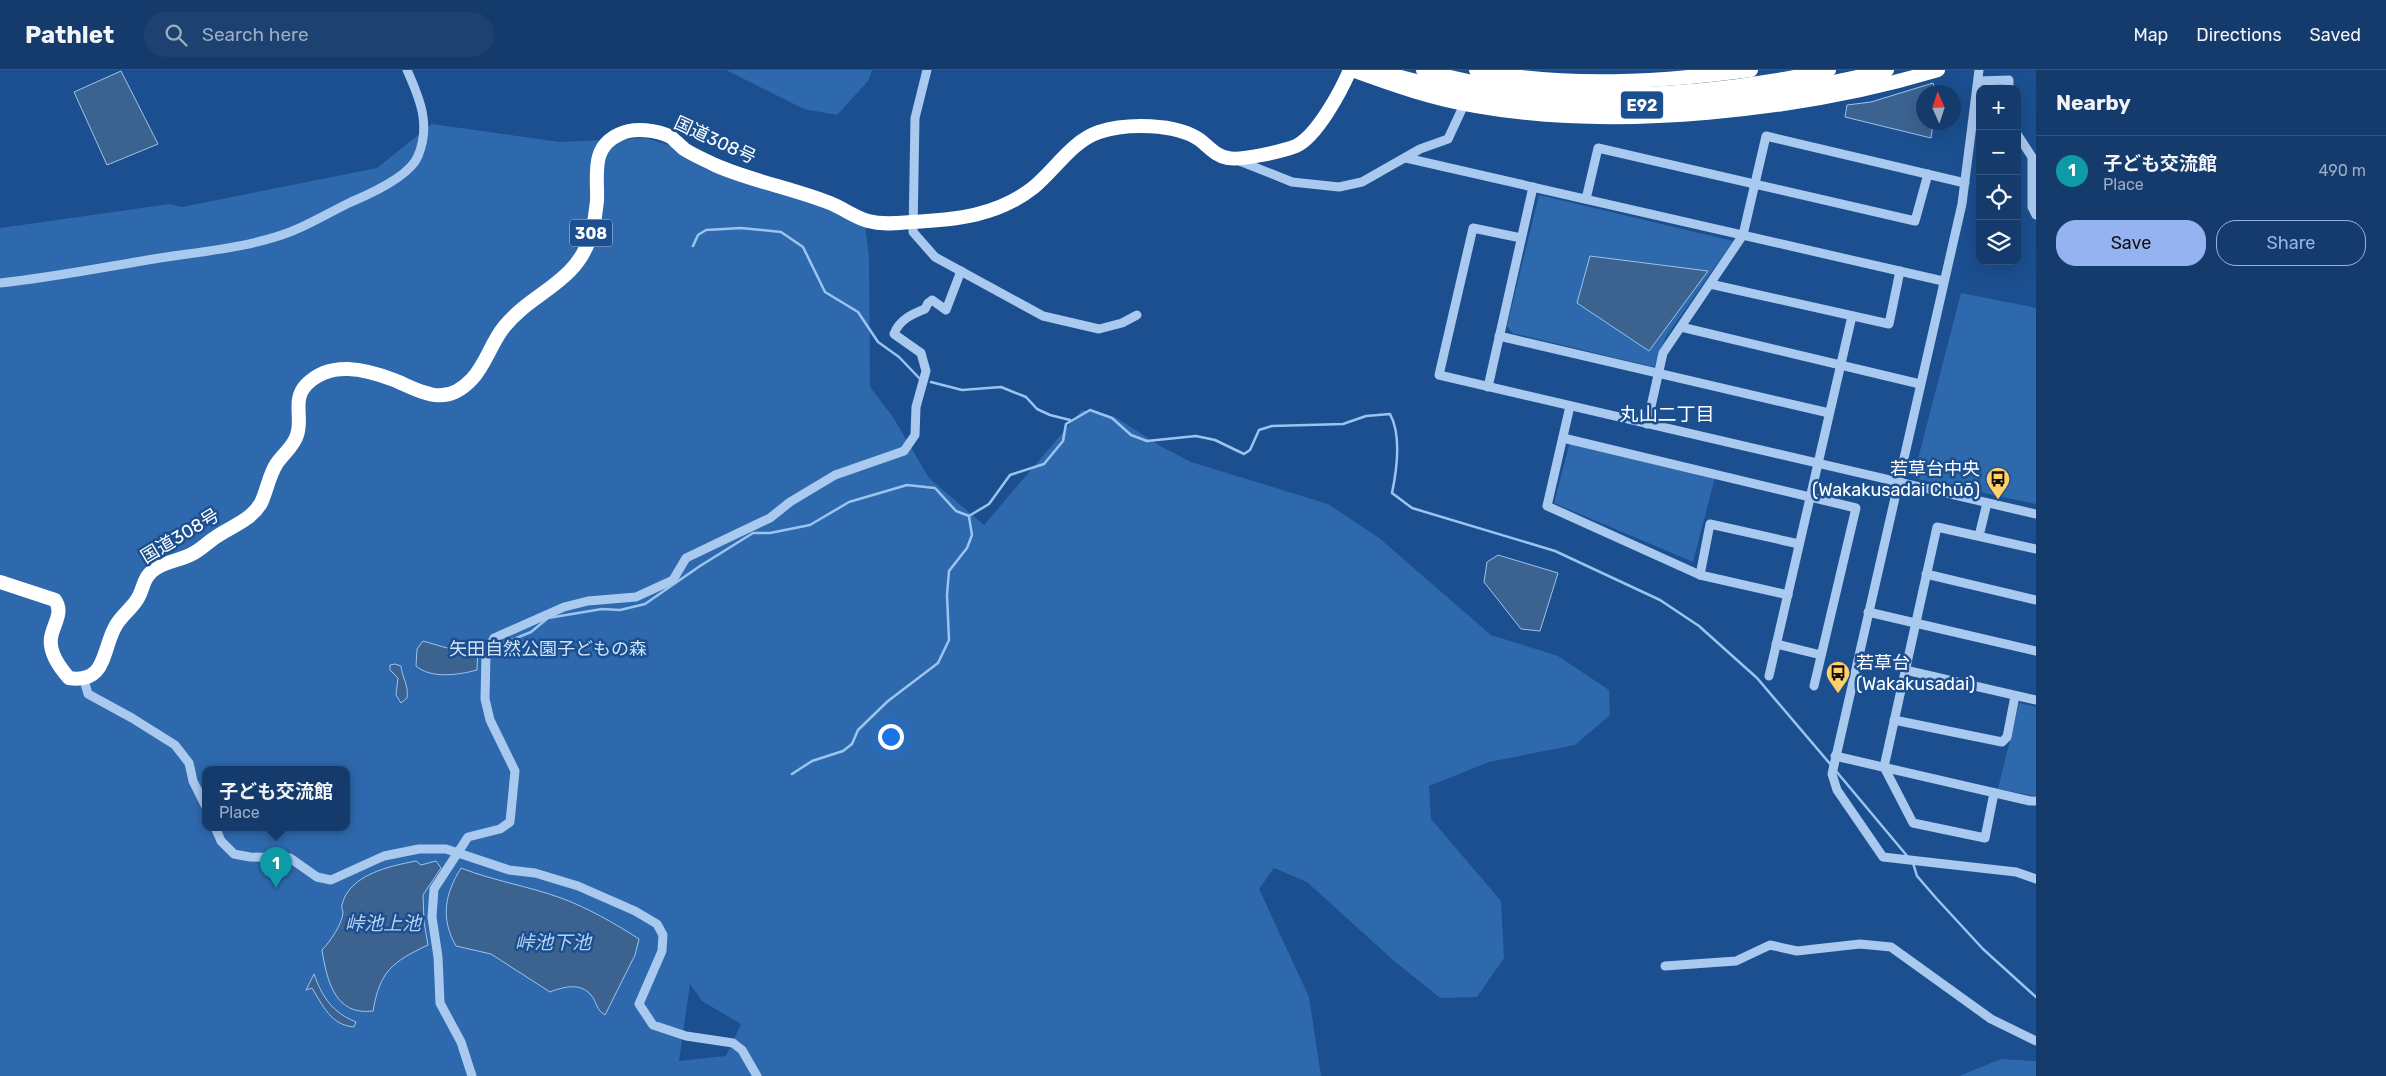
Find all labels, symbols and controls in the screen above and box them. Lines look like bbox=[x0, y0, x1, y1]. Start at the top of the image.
search box bbox=[144, 12, 494, 57]
text: Pathlet bbox=[25, 21, 114, 49]
icon: search bbox=[162, 21, 190, 49]
text: Search here bbox=[202, 23, 309, 46]
text: Map bbox=[2133, 24, 2168, 46]
text: Directions bbox=[2196, 24, 2282, 46]
text: Saved bbox=[2310, 24, 2361, 46]
north arrow bbox=[1916, 85, 1961, 130]
map controls bbox=[1976, 85, 2021, 265]
button: + bbox=[1976, 85, 2021, 130]
text: Nearby bbox=[2056, 90, 2131, 115]
road number: E92 bbox=[1621, 92, 1663, 118]
street label: 国道308号 bbox=[671, 111, 759, 169]
button: − bbox=[1976, 130, 2021, 175]
text: 子ども交流館 bbox=[2103, 152, 2217, 175]
text: 1 bbox=[2068, 161, 2076, 180]
text: 490 m bbox=[2318, 161, 2366, 180]
button: locate bbox=[1976, 175, 2021, 220]
text: Place bbox=[2103, 175, 2144, 194]
road number: 308 bbox=[570, 220, 612, 247]
button: layers bbox=[1976, 220, 2021, 265]
button: Save bbox=[2056, 220, 2206, 266]
button: Share bbox=[2216, 220, 2366, 266]
district label: 丸山二丁目 bbox=[1619, 403, 1715, 426]
place label: 若草台中央 (Wakakusadai Chūō) bbox=[1812, 458, 1980, 501]
bus stop icon: 若草台中央 (Wakakusadai Chūō) bbox=[1985, 466, 2011, 500]
street label: 国道308号 bbox=[137, 504, 223, 568]
park label: 矢田自然公園子どもの森 bbox=[449, 638, 647, 660]
place label: 若草台 (Wakakusadai) bbox=[1856, 652, 1975, 695]
bus stop icon: 若草台 (Wakakusadai) bbox=[1825, 660, 1851, 694]
your location bbox=[878, 724, 904, 750]
popup bbox=[202, 766, 350, 831]
text: 子ども交流館 bbox=[219, 780, 333, 803]
text: Place bbox=[219, 803, 260, 822]
pin: 1 bbox=[260, 847, 292, 888]
water label: 峠池上池 bbox=[345, 912, 423, 935]
water label: 峠池下池 bbox=[515, 931, 593, 954]

